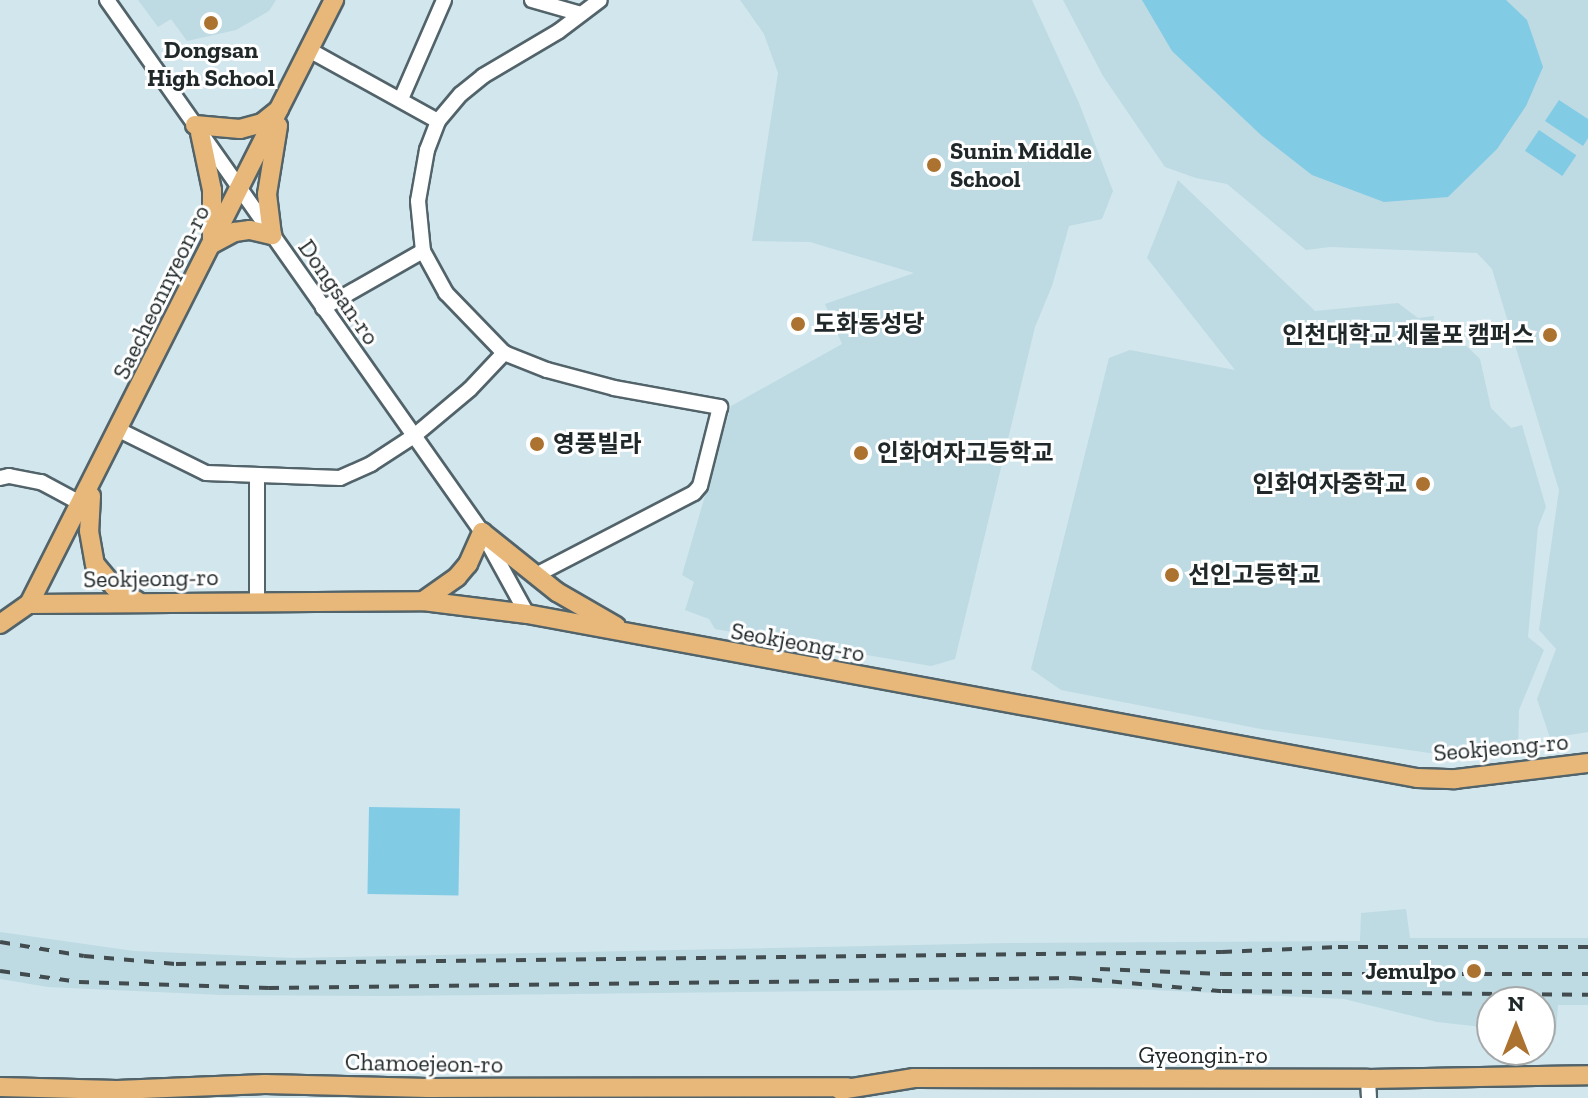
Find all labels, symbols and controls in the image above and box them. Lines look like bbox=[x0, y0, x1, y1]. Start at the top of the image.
marker: Dongsan High School bbox=[202, 14, 220, 32]
place label: Dongsan High School bbox=[147, 36, 275, 92]
place label: Sunin Middle School bbox=[950, 137, 1092, 193]
marker: Sunin Middle School bbox=[925, 156, 943, 174]
street label: Saecheonnyeon-ro bbox=[106, 200, 216, 384]
street label: Dongsan-ro bbox=[292, 234, 386, 350]
place label: 도화동성당 bbox=[814, 310, 924, 338]
marker: 도화동성당 bbox=[789, 315, 807, 333]
place label: 인천대학교 제물포 캠퍼스 bbox=[1282, 321, 1534, 349]
marker: 인천대학교 제물포 캠퍼스 bbox=[1541, 326, 1559, 344]
place label: 영풍빌라 bbox=[553, 430, 641, 458]
marker: 영풍빌라 bbox=[528, 435, 546, 453]
place label: 인화여자고등학교 bbox=[877, 439, 1054, 467]
marker: 인화여자고등학교 bbox=[852, 444, 870, 462]
place label: 인화여자중학교 bbox=[1252, 470, 1407, 498]
marker: 인화여자중학교 bbox=[1414, 475, 1432, 493]
place label: 선인고등학교 bbox=[1188, 561, 1320, 589]
street label: Seokjeong-ro bbox=[83, 562, 219, 594]
marker: 선인고등학교 bbox=[1163, 566, 1181, 584]
street label: Seokjeong-ro bbox=[729, 616, 867, 668]
street label: Seokjeong-ro bbox=[1432, 727, 1570, 767]
place label: Jemulpo bbox=[1365, 957, 1456, 985]
marker: Jemulpo bbox=[1463, 960, 1485, 982]
north arrow bbox=[1476, 986, 1556, 1066]
text: N bbox=[1508, 990, 1524, 1017]
street label: Gyeongin-ro bbox=[1138, 1041, 1268, 1069]
street label: Chamoejeon-ro bbox=[345, 1047, 503, 1079]

